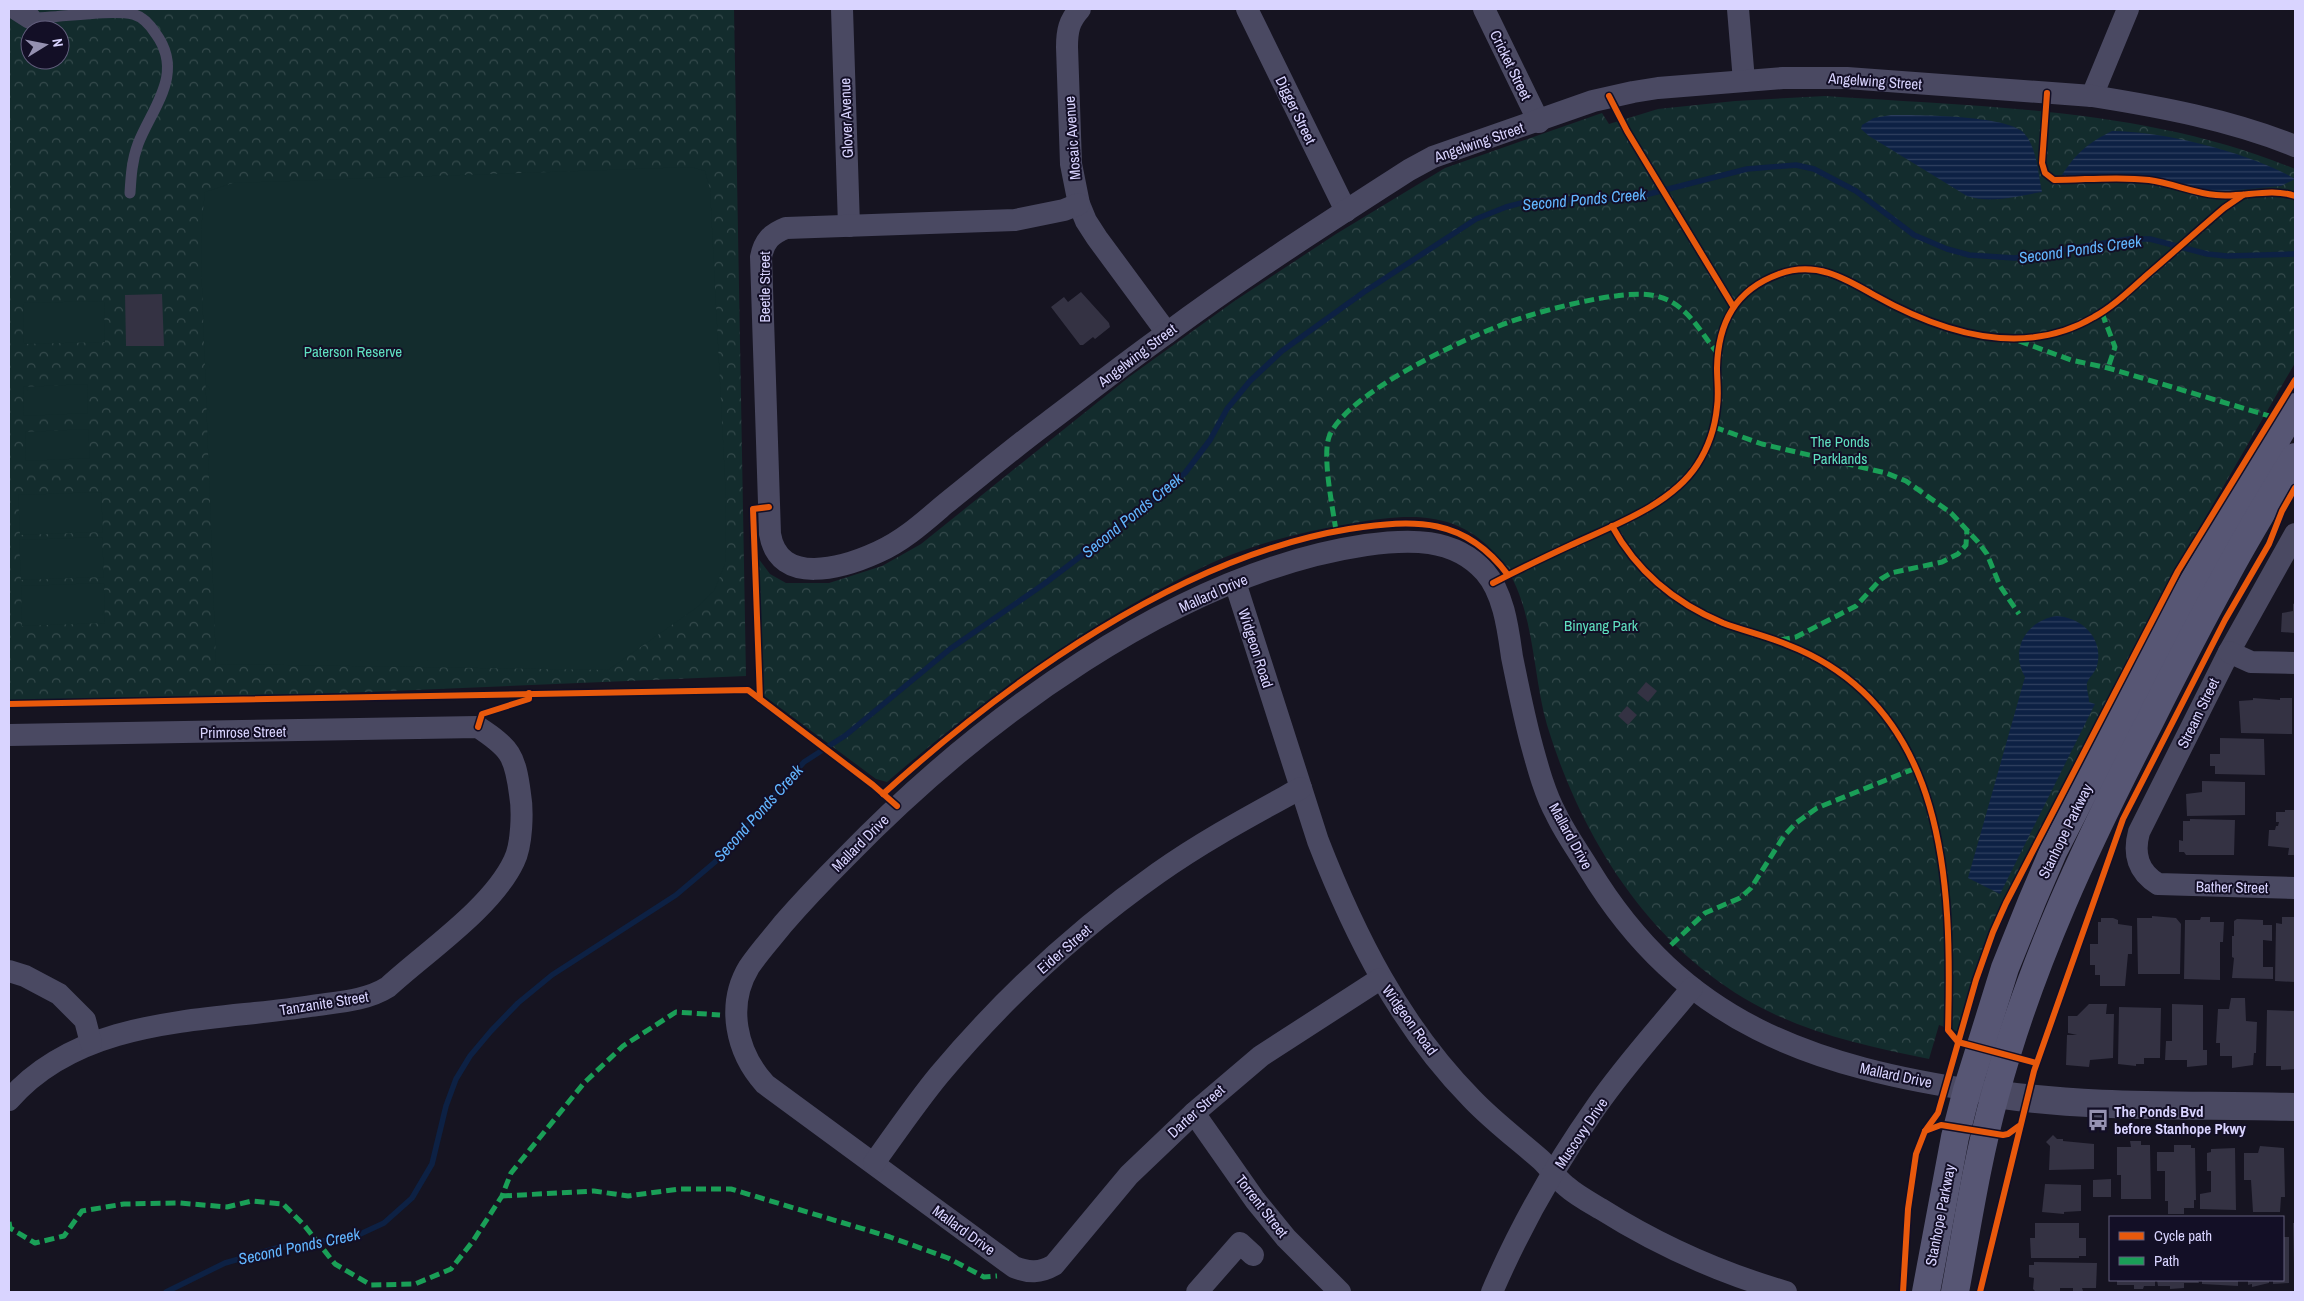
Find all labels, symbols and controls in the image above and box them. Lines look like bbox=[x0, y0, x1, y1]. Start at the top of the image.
north arrow bbox=[20, 20, 70, 70]
street label: Cricket Street bbox=[1485, 27, 1537, 104]
text: N bbox=[48, 37, 67, 48]
street label: Angelwing Street bbox=[1827, 67, 1923, 95]
street label: Digger Street bbox=[1271, 73, 1322, 148]
street label: Glover Avenue bbox=[834, 77, 858, 159]
street label: Mosaic Avenue bbox=[1059, 95, 1085, 181]
street label: Angelwing Street bbox=[1430, 117, 1527, 168]
water label: Second Ponds Creek bbox=[1521, 183, 1647, 215]
water label: Second Ponds Creek bbox=[2017, 229, 2143, 269]
street label: Beetle Street bbox=[754, 251, 775, 323]
street label: Angelwing Street bbox=[1092, 318, 1181, 392]
park label: Paterson Reserve bbox=[304, 341, 402, 362]
park label: The Ponds Parklands bbox=[1810, 431, 1870, 469]
water label: Second Ponds Creek bbox=[1077, 467, 1187, 563]
street label: Mallard Drive bbox=[1175, 568, 1251, 617]
street label: Widgeon Road bbox=[1233, 606, 1279, 690]
park label: Binyang Park bbox=[1564, 615, 1639, 636]
street label: Stream Street bbox=[2172, 674, 2224, 752]
street label: Primrose Street bbox=[200, 721, 287, 743]
water label: Second Ponds Creek bbox=[708, 759, 808, 866]
street label: Stanhope Parkway bbox=[2033, 779, 2097, 882]
street label: Mallard Drive bbox=[1544, 799, 1598, 873]
street label: Mallard Drive bbox=[827, 810, 893, 876]
street label: Bather Street bbox=[2196, 876, 2269, 898]
street label: Eider Street bbox=[1032, 919, 1096, 978]
street label: Widgeon Road bbox=[1377, 981, 1443, 1059]
street label: Tanzanite Street bbox=[278, 986, 371, 1020]
street label: Mallard Drive bbox=[1858, 1057, 1934, 1093]
street label: Darter Street bbox=[1163, 1079, 1230, 1142]
street label: Muscovy Drive bbox=[1550, 1093, 1613, 1173]
place label: The Ponds Bvd before Stanhope Pkwy bbox=[2114, 1101, 2246, 1139]
bus stop icon: The Ponds Bvd before Stanhope Pkwy bbox=[2085, 1107, 2111, 1133]
street label: Stanhope Parkway bbox=[1920, 1161, 1960, 1268]
street label: Torrent Street bbox=[1231, 1170, 1294, 1242]
street label: Mallard Drive bbox=[928, 1200, 1000, 1260]
legend bbox=[2109, 1216, 2284, 1281]
water label: Second Ponds Creek bbox=[236, 1222, 362, 1270]
text: Cycle path bbox=[2154, 1225, 2212, 1246]
text: Path bbox=[2154, 1250, 2179, 1271]

